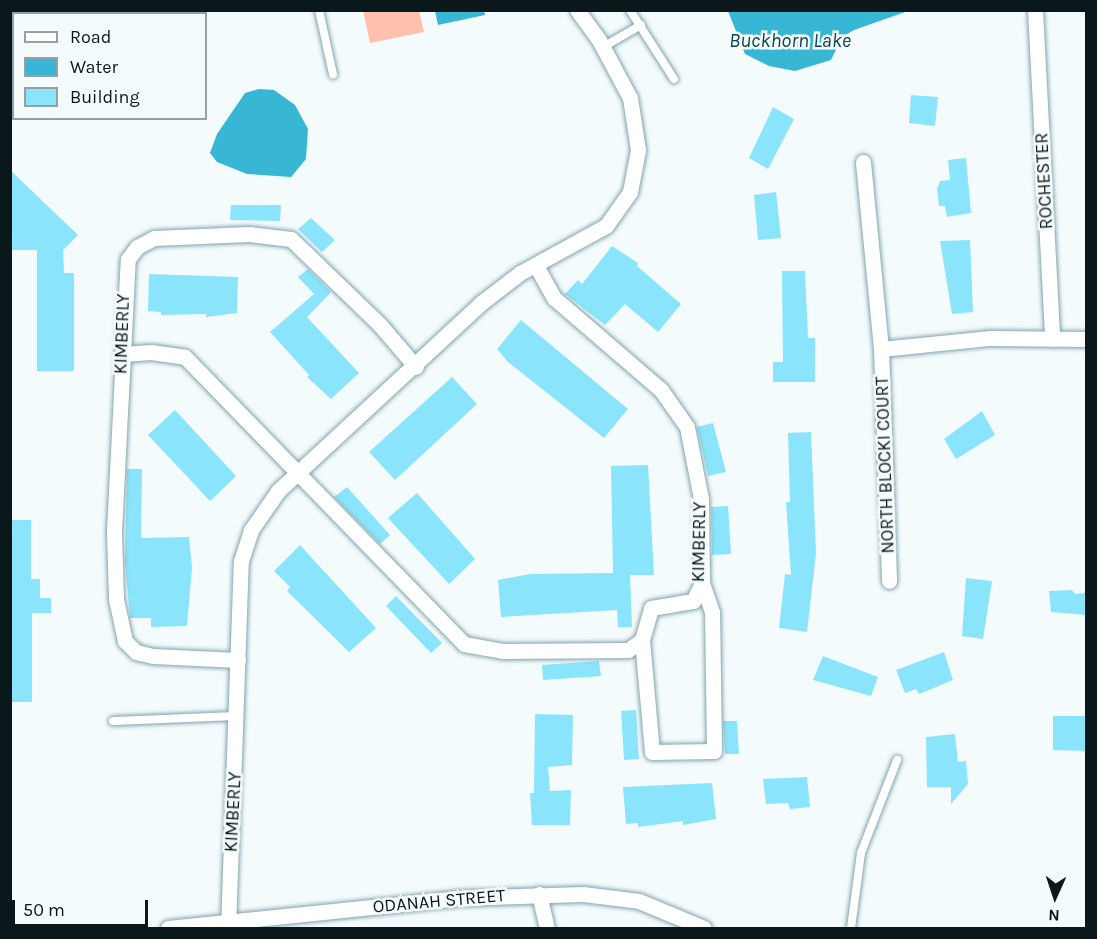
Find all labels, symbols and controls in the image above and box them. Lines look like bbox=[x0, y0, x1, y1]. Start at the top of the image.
legend bbox=[12, 12, 207, 120]
text: Road bbox=[70, 26, 111, 48]
water label: Buckhorn Lake bbox=[729, 28, 851, 52]
text: Water bbox=[70, 56, 118, 78]
text: Building bbox=[70, 86, 140, 108]
street label: ROCHESTER bbox=[1031, 132, 1057, 230]
street label: KIMBERLY bbox=[110, 293, 134, 375]
street label: NORTH BLOCKI COURT bbox=[871, 376, 899, 554]
street label: KIMBERLY bbox=[687, 502, 711, 582]
street label: KIMBERLY bbox=[220, 771, 246, 853]
north arrow bbox=[1025, 867, 1085, 927]
street label: ODANAH STREET bbox=[372, 884, 506, 918]
scale bar bbox=[15, 888, 152, 926]
text: 50 m bbox=[23, 899, 65, 921]
text: N bbox=[1048, 906, 1060, 925]

